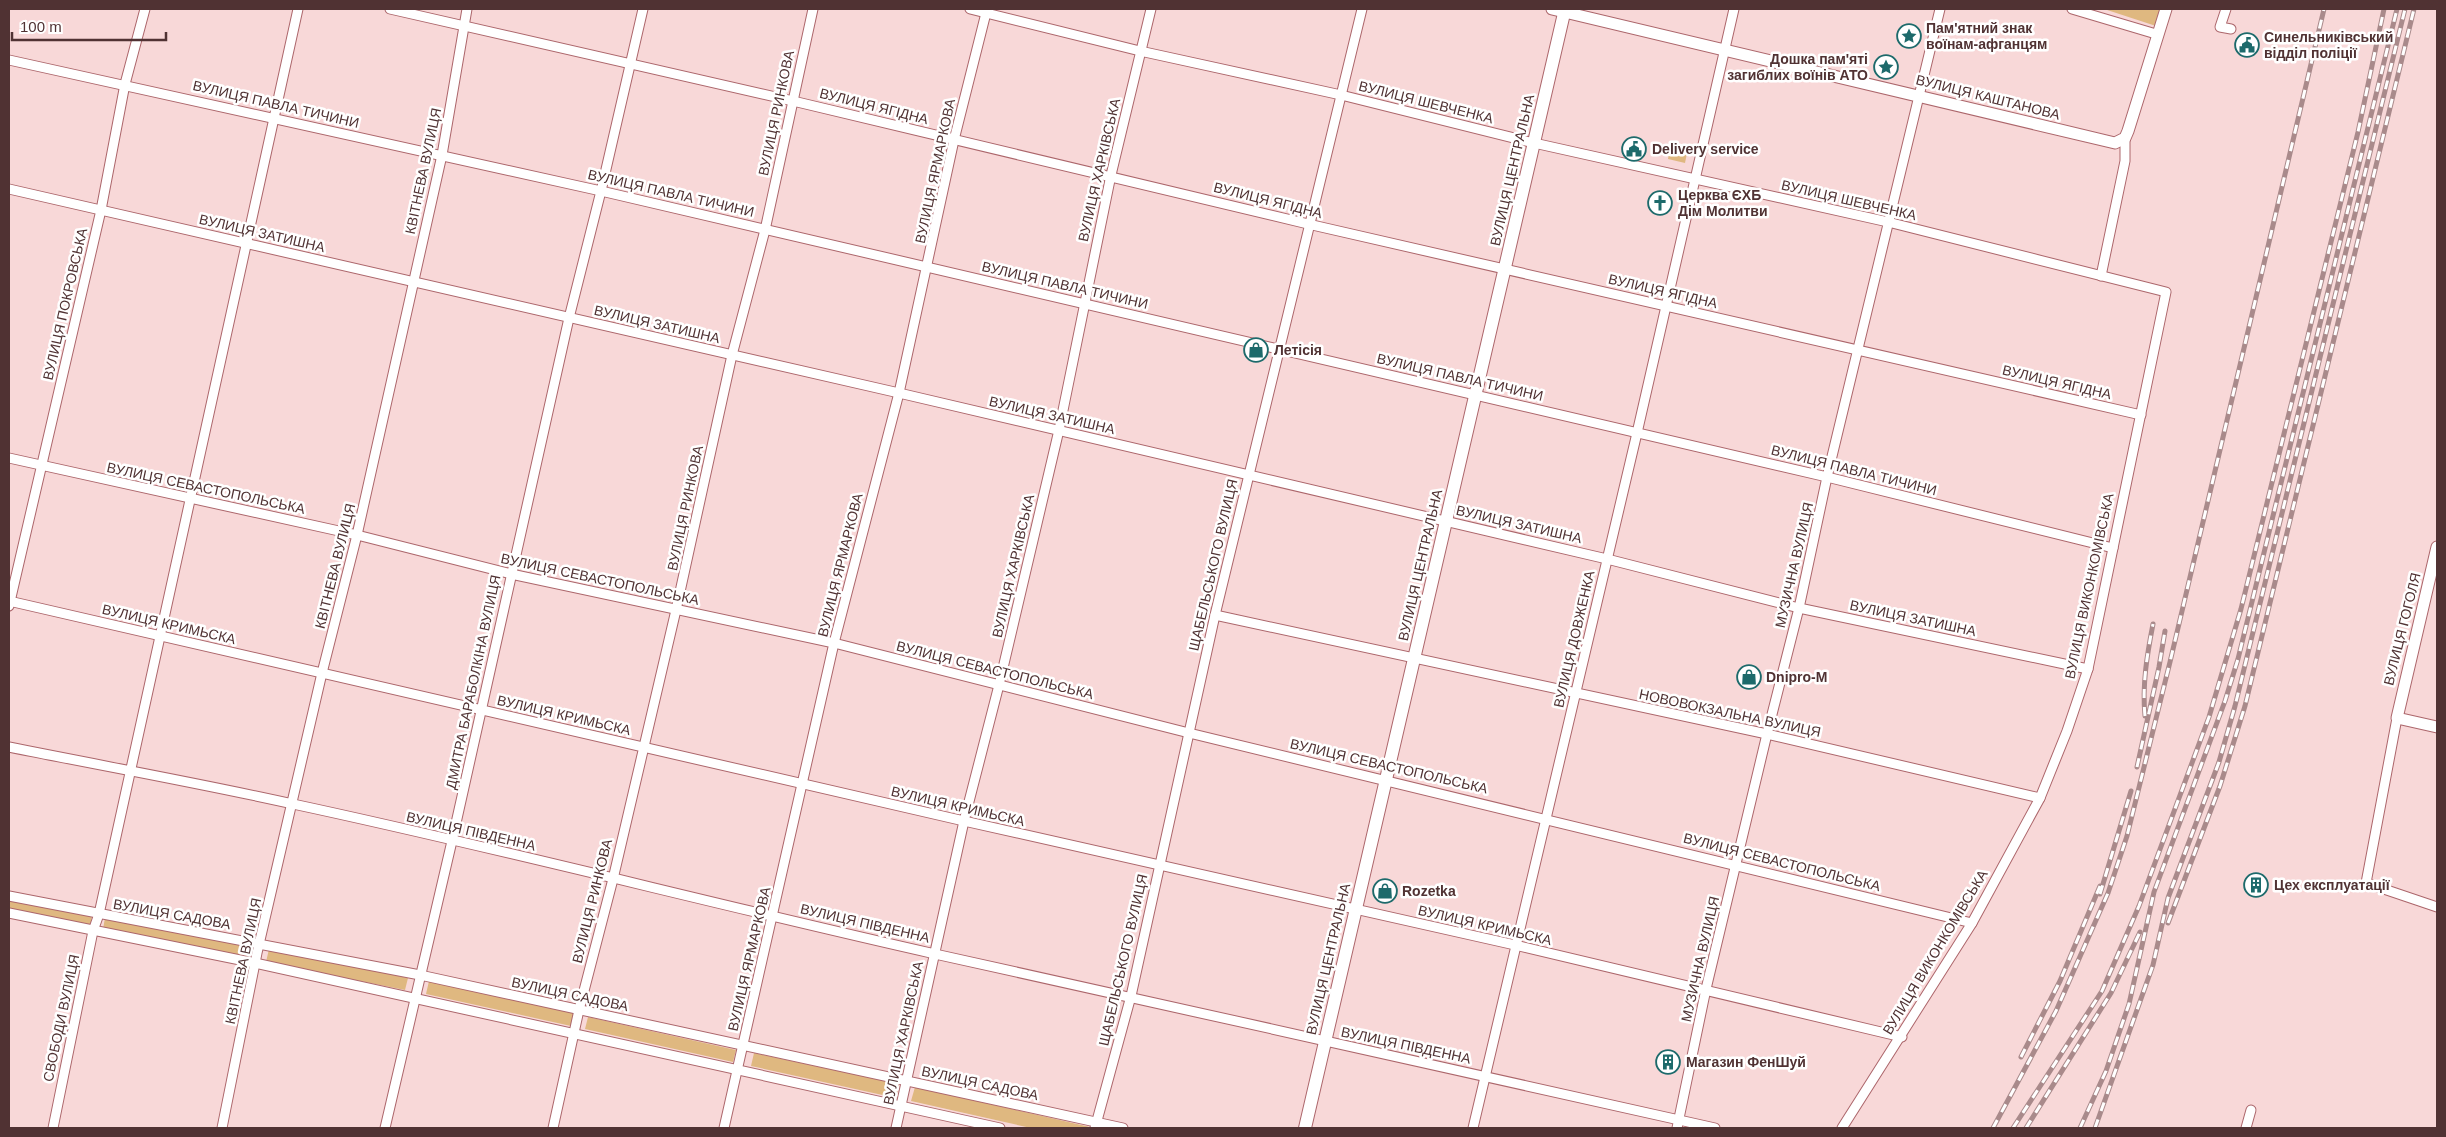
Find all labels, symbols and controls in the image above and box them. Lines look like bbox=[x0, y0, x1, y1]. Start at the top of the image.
scale bar bbox=[12, 10, 166, 42]
text: 100 m bbox=[20, 18, 62, 35]
place label: Пам'ятний знак воїнам-афганцям bbox=[1926, 20, 2047, 52]
place icon: Пам'ятний знак воїнам-афганцям bbox=[1896, 23, 1922, 49]
place label: Синельниківський відділ поліції bbox=[2264, 29, 2393, 61]
public building icon: Синельниківський відділ поліції bbox=[2234, 32, 2260, 58]
street label: ВУЛИЦЯ РИНКОВА bbox=[755, 48, 797, 177]
place label: Дошка пам'яті загиблих воїнів АТО bbox=[1727, 51, 1868, 83]
place icon: Дошка пам'яті загиблих воїнів АТО bbox=[1873, 54, 1899, 80]
street label: ВУЛИЦЯ КАШТАНОВА bbox=[1914, 71, 2062, 123]
street label: ВУЛИЦЯ ПАВЛА ТИЧИНИ bbox=[191, 77, 361, 131]
street label: ВУЛИЦЯ ШЕВЧЕНКА bbox=[1357, 78, 1496, 127]
street label: ВУЛИЦЯ ЯГІДНА bbox=[818, 85, 931, 127]
street label: ВУЛИЦЯ ЦЕНТРАЛЬНА bbox=[1487, 92, 1537, 247]
street label: ВУЛИЦЯ ЯРМАРКОВА bbox=[912, 96, 958, 245]
street label: ВУЛИЦЯ ХАРКІВСЬКА bbox=[1075, 96, 1123, 243]
street label: КВІТНЕВА ВУЛИЦЯ bbox=[402, 106, 444, 236]
public building icon: Delivery service bbox=[1621, 136, 1647, 162]
place label: Delivery service bbox=[1652, 141, 1759, 157]
street label: ВУЛИЦЯ ПАВЛА ТИЧИНИ bbox=[586, 166, 756, 220]
street label: ВУЛИЦЯ ШЕВЧЕНКА bbox=[1780, 177, 1919, 223]
street label: ВУЛИЦЯ ЯГІДНА bbox=[1212, 179, 1325, 221]
place label: Церква ЄХБ Дім Молитви bbox=[1678, 187, 1768, 219]
church icon: Церква ЄХБ Дім Молитви bbox=[1647, 190, 1673, 216]
street label: ВУЛИЦЯ ЗАТИШНА bbox=[198, 211, 327, 255]
street label: ВУЛИЦЯ ПОКРОВСЬКА bbox=[40, 226, 90, 382]
street label: ВУЛИЦЯ ПАВЛА ТИЧИНИ bbox=[980, 258, 1150, 312]
street label: ВУЛИЦЯ ЯГІДНА bbox=[1607, 271, 1720, 311]
street label: ВУЛИЦЯ ЗАТИШНА bbox=[593, 302, 722, 346]
shop icon: Летісія bbox=[1243, 337, 1269, 363]
place label: Летісія bbox=[1274, 342, 1322, 358]
street label: ВУЛИЦЯ ПАВЛА ТИЧИНИ bbox=[1375, 350, 1545, 404]
street label: ВУЛИЦЯ ЯГІДНА bbox=[2001, 362, 2114, 402]
street label: ВУЛИЦЯ ЗАТИШНА bbox=[988, 393, 1117, 437]
street label: ВУЛИЦЯ ПАВЛА ТИЧИНИ bbox=[1770, 442, 1938, 498]
street label: ВУЛИЦЯ РИНКОВА bbox=[664, 443, 706, 572]
street label: ВУЛИЦЯ СЕВАСТОПОЛЬСЬКА bbox=[105, 459, 307, 517]
street label: ЩАБЕЛЬСЬКОГО ВУЛИЦЯ bbox=[1185, 478, 1241, 652]
street label: ВУЛИЦЯ ЦЕНТРАЛЬНА bbox=[1395, 487, 1445, 642]
street label: ВУЛИЦЯ ЯРМАРКОВА bbox=[814, 491, 866, 639]
street label: ВУЛИЦЯ ВИКОНКОМІВСЬКА bbox=[2061, 491, 2117, 680]
street label: ВУЛИЦЯ ХАРКІВСЬКА bbox=[989, 492, 1037, 639]
street label: МУЗИЧНА ВУЛИЦЯ bbox=[1772, 501, 1816, 629]
street label: КВІТНЕВА ВУЛИЦЯ bbox=[312, 502, 358, 630]
street label: ВУЛИЦЯ ЗАТИШНА bbox=[1455, 502, 1584, 546]
street label: ВУЛИЦЯ СЕВАСТОПОЛЬСЬКА bbox=[499, 550, 701, 608]
street label: ВУЛИЦЯ ДОВЖЕНКА bbox=[1550, 568, 1598, 709]
street label: ВУЛИЦЯ ГОГОЛЯ bbox=[2380, 571, 2424, 687]
street label: ДМИТРА БАРАБОЛКІНА ВУЛИЦЯ bbox=[442, 573, 504, 791]
street label: ВУЛИЦЯ ЗАТИШНА bbox=[1848, 597, 1978, 639]
street label: ВУЛИЦЯ КРИМЬСКА bbox=[101, 601, 238, 647]
street label: ВУЛИЦЯ СЕВАСТОПОЛЬСЬКА bbox=[895, 638, 1096, 702]
shop icon: Dnipro-M bbox=[1736, 664, 1762, 690]
place label: Dnipro-M bbox=[1766, 669, 1827, 685]
street label: НОВОВОКЗАЛЬНА ВУЛИЦЯ bbox=[1638, 686, 1822, 740]
street label: ВУЛИЦЯ КРИМЬСКА bbox=[496, 692, 633, 738]
street label: ВУЛИЦЯ СЕВАСТОПОЛЬСЬКА bbox=[1289, 735, 1490, 797]
street label: ВУЛИЦЯ КРИМЬСКА bbox=[890, 783, 1027, 829]
street label: ВУЛИЦЯ ПІВДЕННА bbox=[405, 808, 538, 854]
street label: ВУЛИЦЯ СЕВАСТОПОЛЬСЬКА bbox=[1682, 830, 1883, 894]
street label: ВУЛИЦЯ РИНКОВА bbox=[569, 837, 615, 965]
street label: ВУЛИЦЯ ВИКОНКОМІВСЬКА bbox=[1879, 866, 1991, 1037]
building icon: Цех експлуатації bbox=[2243, 872, 2269, 898]
street label: ЩАБЕЛЬСЬКОГО ВУЛИЦЯ bbox=[1095, 873, 1151, 1047]
place label: Цех експлуатації bbox=[2274, 877, 2391, 893]
shop icon: Rozetka bbox=[1372, 878, 1398, 904]
street label: ВУЛИЦЯ ЦЕНТРАЛЬНА bbox=[1303, 881, 1353, 1036]
place label: Rozetka bbox=[1402, 883, 1456, 899]
street label: ВУЛИЦЯ ЯРМАРКОВА bbox=[725, 885, 774, 1033]
street label: МУЗИЧНА ВУЛИЦЯ bbox=[1678, 895, 1722, 1023]
street label: ВУЛИЦЯ САДОВА bbox=[112, 896, 233, 932]
street label: КВІТНЕВА ВУЛИЦЯ bbox=[222, 896, 264, 1026]
street label: ВУЛИЦЯ ПІВДЕННА bbox=[799, 900, 932, 946]
street label: ВУЛИЦЯ КРИМЬСКА bbox=[1417, 902, 1554, 948]
street label: СВОБОДИ ВУЛИЦЯ bbox=[40, 953, 82, 1083]
street label: ВУЛИЦЯ ХАРКІВСЬКА bbox=[880, 959, 926, 1106]
street label: ВУЛИЦЯ САДОВА bbox=[510, 974, 631, 1014]
street label: ВУЛИЦЯ ПІВДЕННА bbox=[1340, 1023, 1473, 1067]
building icon: Магазин ФенШуй bbox=[1655, 1049, 1681, 1075]
place label: Магазин ФенШуй bbox=[1686, 1054, 1806, 1070]
street label: ВУЛИЦЯ САДОВА bbox=[920, 1063, 1041, 1103]

